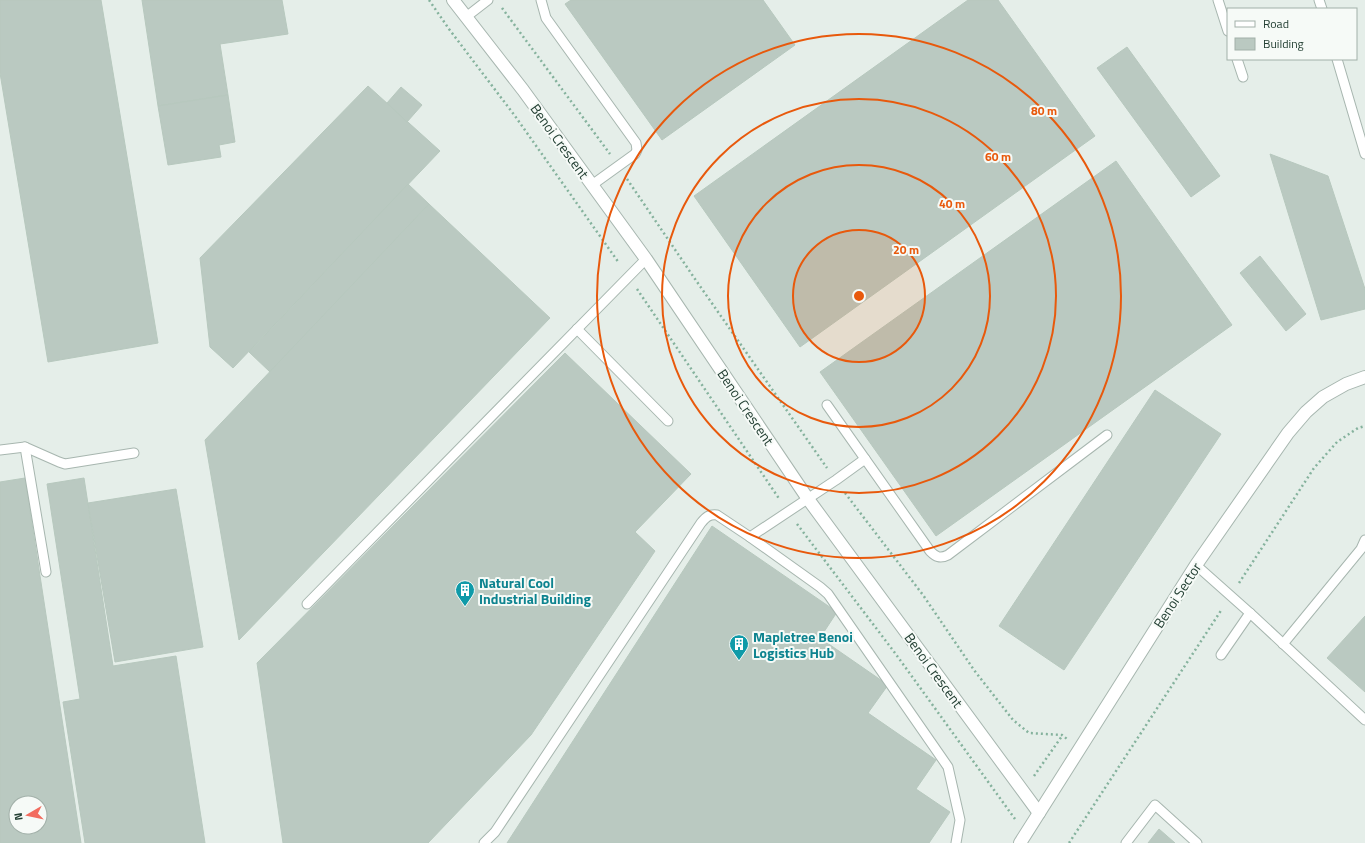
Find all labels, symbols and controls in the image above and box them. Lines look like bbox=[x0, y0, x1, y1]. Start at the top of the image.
legend bbox=[1227, 8, 1357, 60]
text: Road bbox=[1263, 14, 1289, 33]
text: Building bbox=[1263, 34, 1304, 53]
street label: Benoi Crescent bbox=[526, 99, 594, 183]
text: 80 m bbox=[1031, 101, 1057, 120]
text: 60 m bbox=[985, 147, 1011, 166]
text: 40 m bbox=[939, 194, 965, 213]
text: 20 m bbox=[893, 240, 919, 259]
centre of rings bbox=[852, 289, 866, 303]
street label: Benoi Crescent bbox=[713, 365, 779, 449]
street label: Benoi Sector bbox=[1148, 558, 1206, 632]
place label: Natural Cool Industrial Building bbox=[479, 572, 591, 609]
building icon: Natural Cool Industrial Building bbox=[454, 579, 476, 607]
place label: Mapletree Benoi Logistics Hub bbox=[753, 626, 853, 663]
street label: Benoi Crescent bbox=[900, 628, 968, 712]
building icon: Mapletree Benoi Logistics Hub bbox=[728, 633, 750, 661]
north arrow bbox=[8, 795, 48, 835]
text: N bbox=[10, 812, 27, 822]

